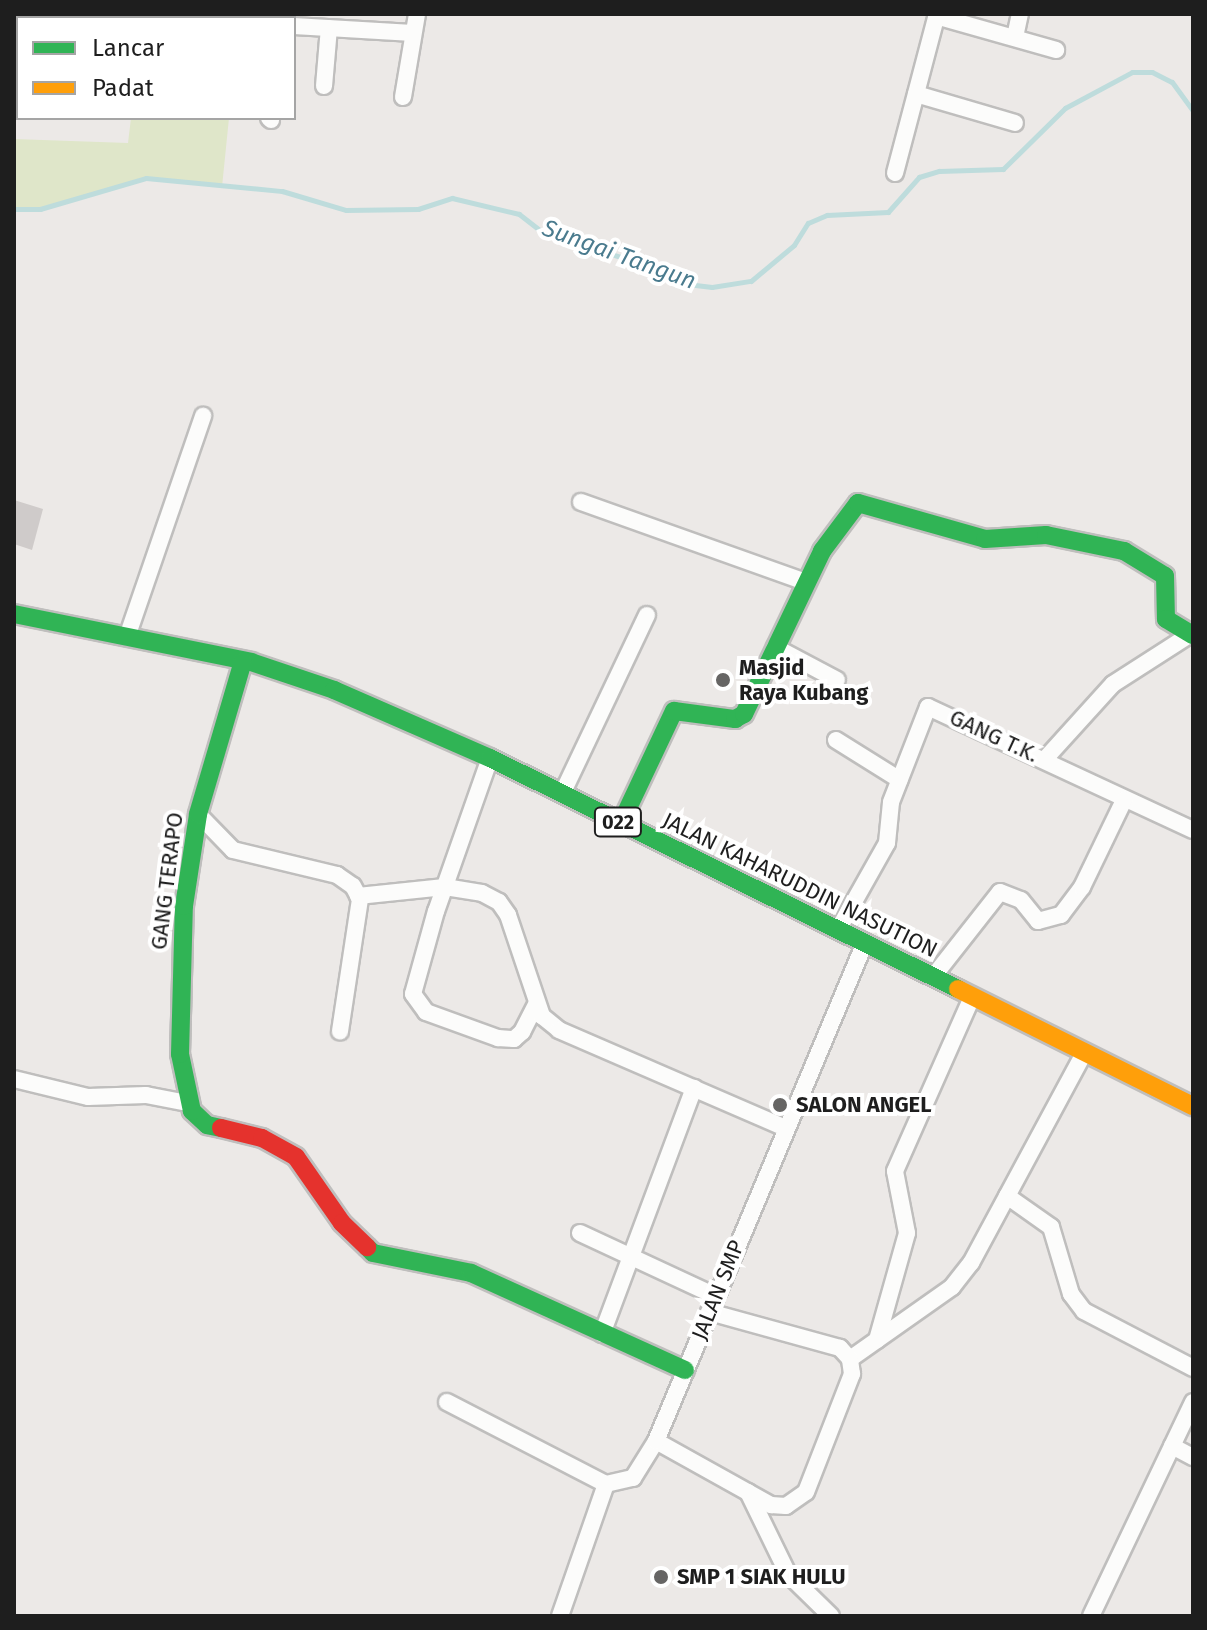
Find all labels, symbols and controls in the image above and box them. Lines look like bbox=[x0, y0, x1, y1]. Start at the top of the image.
legend bbox=[16, 16, 296, 120]
text: Lancar bbox=[92, 34, 164, 62]
text: Padat bbox=[92, 74, 154, 102]
water label: Sungai Tangun bbox=[538, 214, 700, 296]
place label: Masjid Raya Kubang bbox=[739, 654, 868, 706]
marker: Masjid Raya Kubang bbox=[714, 671, 732, 689]
street label: GANG T.K. bbox=[945, 704, 1043, 768]
road number: 022 bbox=[592, 806, 644, 838]
street label: JALAN KAHARUDDIN NASUTION bbox=[658, 807, 942, 963]
street label: GANG TERAPO bbox=[145, 811, 189, 951]
place label: SALON ANGEL bbox=[796, 1092, 931, 1118]
marker: SALON ANGEL bbox=[771, 1096, 789, 1114]
street label: JALAN SMP bbox=[686, 1236, 750, 1344]
place label: SMP 1 SIAK HULU bbox=[677, 1564, 846, 1590]
marker: SMP 1 SIAK HULU bbox=[652, 1568, 670, 1586]

